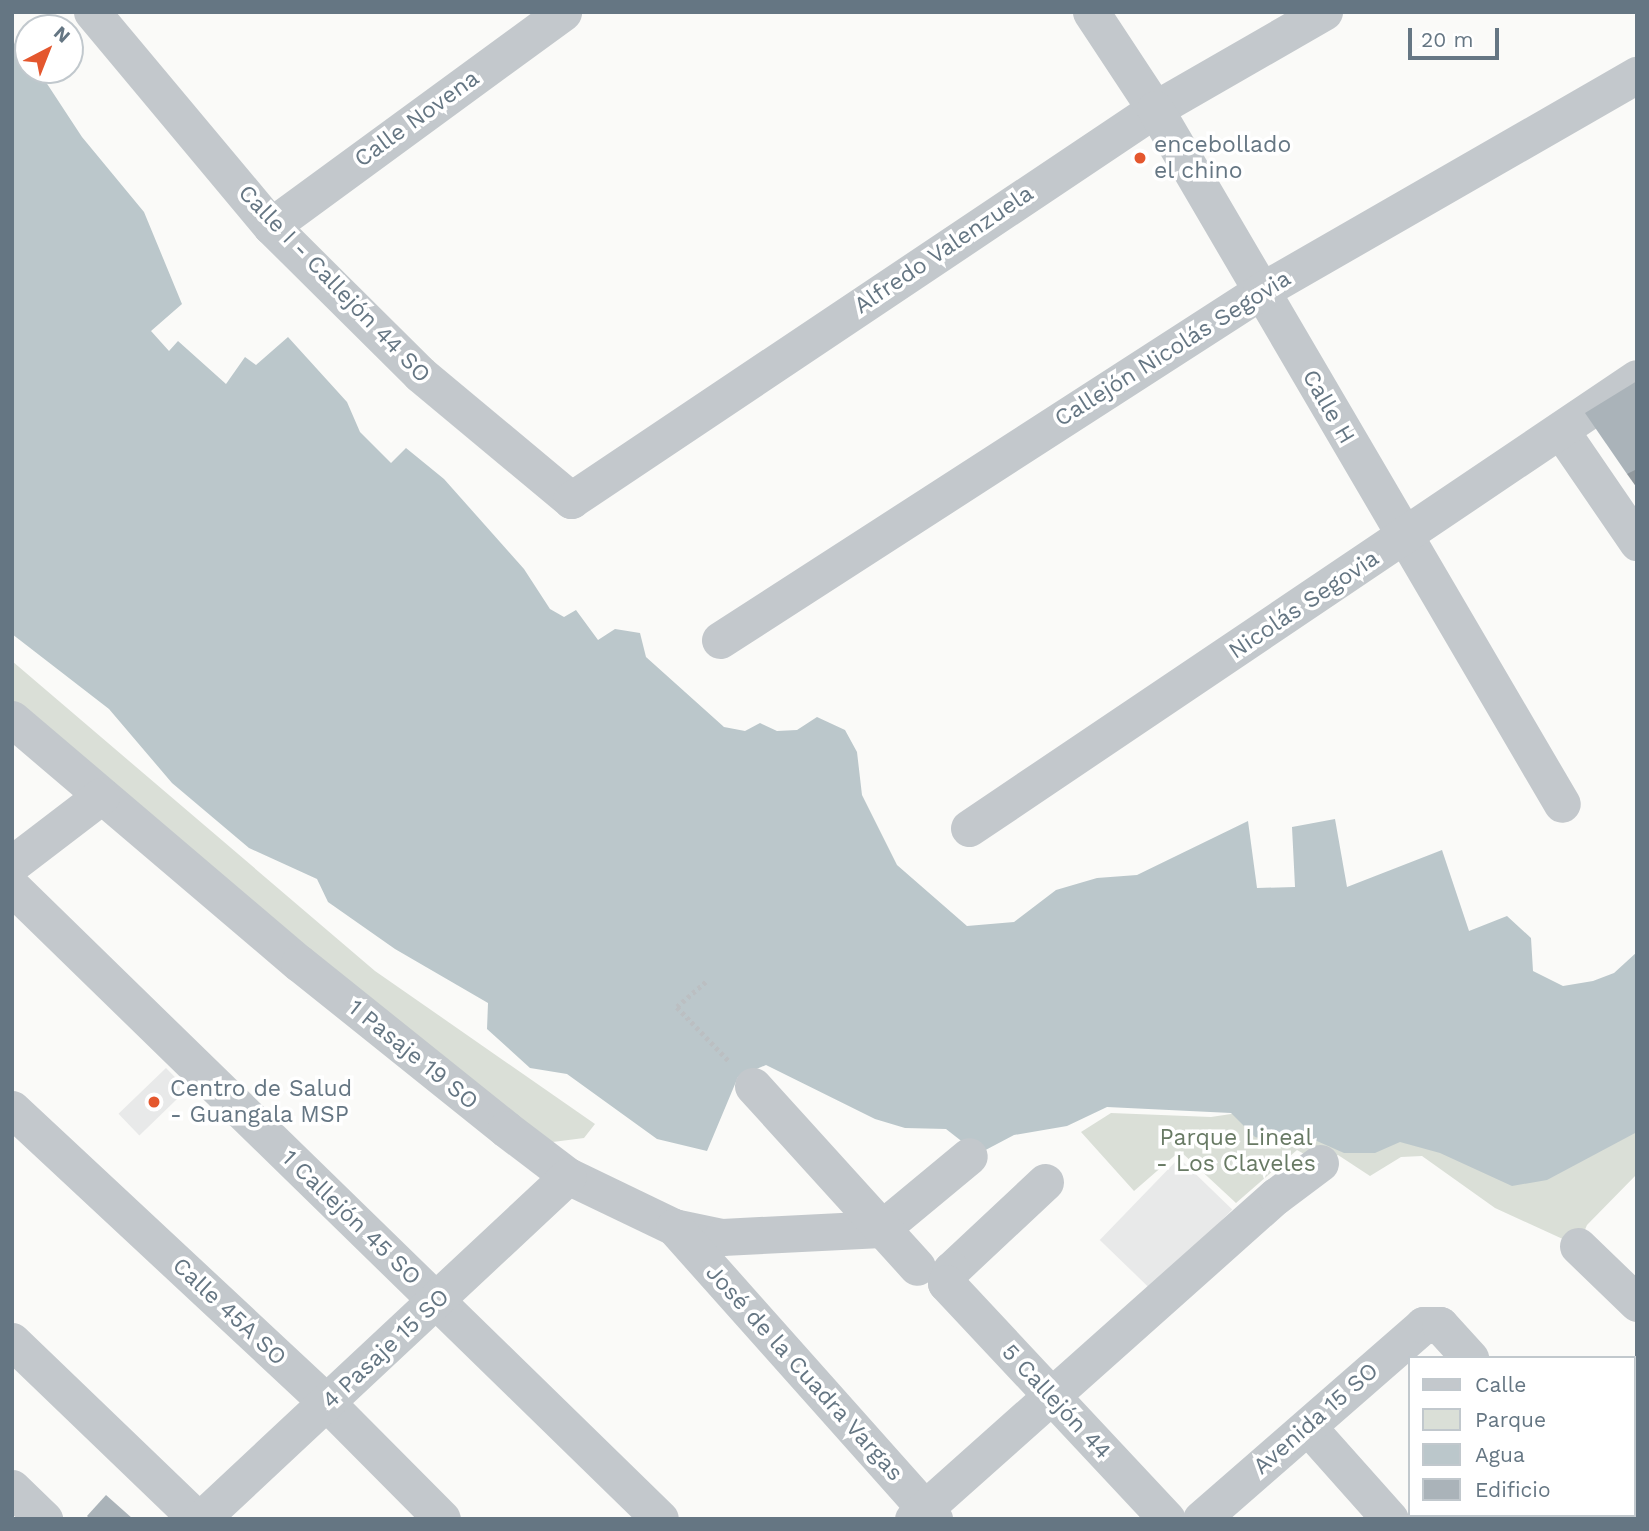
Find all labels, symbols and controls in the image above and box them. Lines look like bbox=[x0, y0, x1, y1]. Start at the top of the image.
north arrow bbox=[14, 14, 84, 84]
scale bar bbox=[1411, 14, 1502, 58]
text: N bbox=[49, 21, 75, 48]
text: 20 m bbox=[1421, 27, 1473, 52]
street label: Calle Novena bbox=[349, 65, 485, 173]
place label: encebollado el chino bbox=[1154, 131, 1291, 185]
marker: encebollado el chino bbox=[1132, 150, 1148, 166]
street label: Calle I - Callejón 44 SO bbox=[232, 179, 436, 389]
street label: Alfredo Valenzuela bbox=[849, 180, 1039, 320]
street label: Callejón Nicolás Segovia bbox=[1050, 265, 1296, 433]
street label: Calle H bbox=[1296, 365, 1360, 449]
street label: Nicolás Segovia bbox=[1224, 545, 1384, 665]
street label: 1 Pasaje 19 SO bbox=[342, 994, 484, 1116]
place label: Centro de Salud - Guangala MSP bbox=[170, 1075, 352, 1129]
marker: Centro de Salud - Guangala MSP bbox=[144, 1092, 164, 1112]
park label: Parque Lineal - Los Claveles bbox=[1156, 1124, 1316, 1178]
street label: 1 Callejón 45 SO bbox=[276, 1145, 426, 1291]
street label: Calle 45A SO bbox=[166, 1252, 292, 1372]
street label: José de la Cuadra Vargas bbox=[699, 1258, 909, 1488]
street label: 4 Pasaje 15 SO bbox=[317, 1283, 455, 1415]
street label: 5 Callejón 44 bbox=[996, 1339, 1116, 1465]
legend bbox=[1408, 1356, 1635, 1517]
street label: Avenida 15 SO bbox=[1248, 1357, 1384, 1481]
text: Calle bbox=[1475, 1372, 1526, 1397]
text: Parque bbox=[1475, 1407, 1546, 1432]
text: Agua bbox=[1475, 1442, 1525, 1467]
text: Edificio bbox=[1475, 1477, 1551, 1502]

